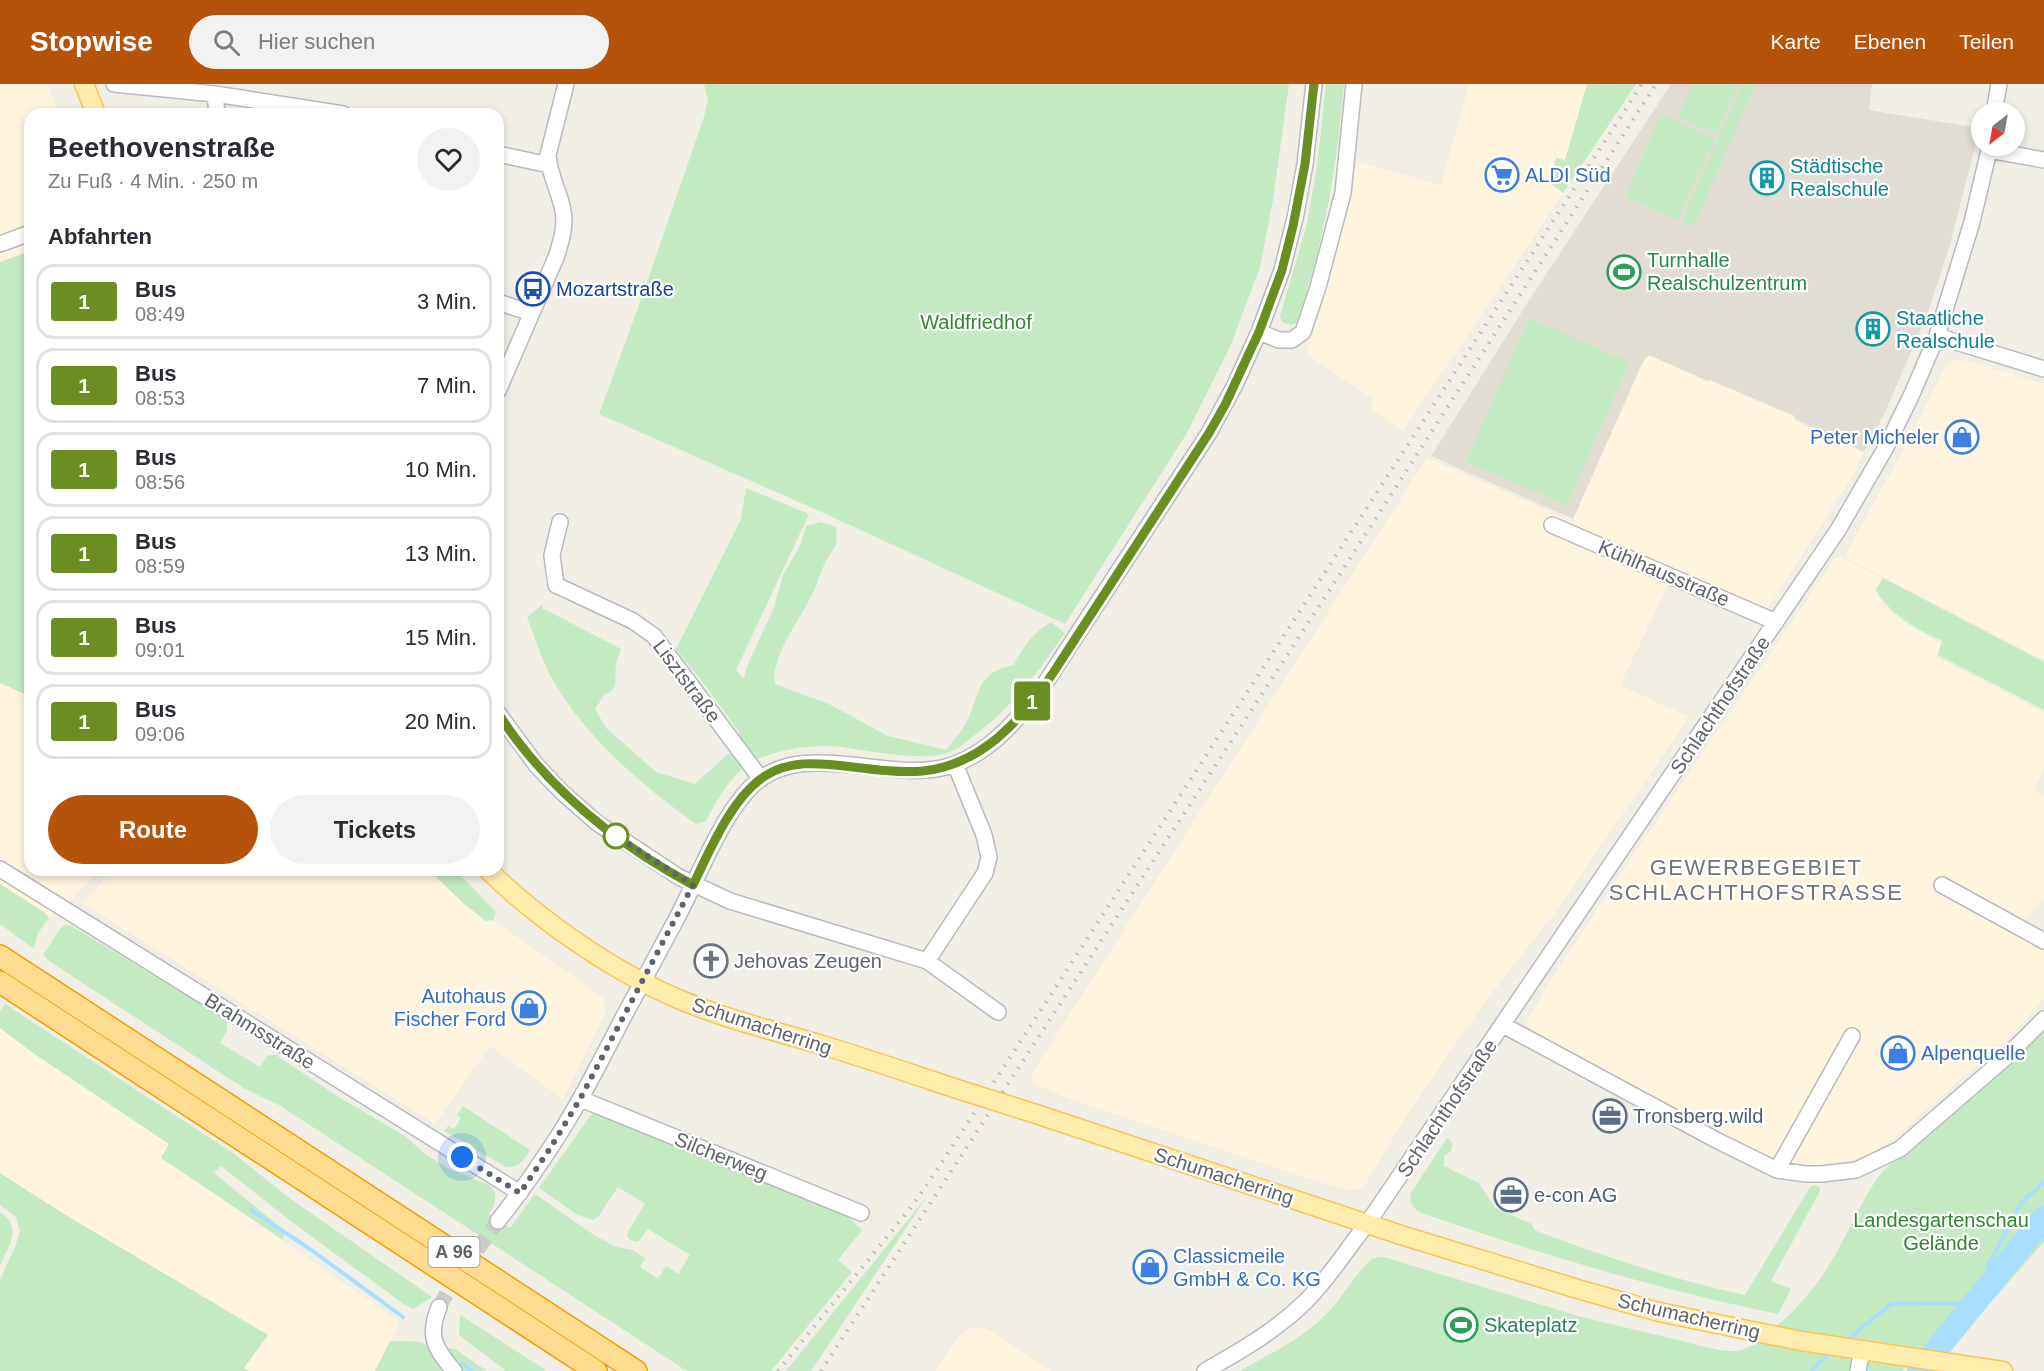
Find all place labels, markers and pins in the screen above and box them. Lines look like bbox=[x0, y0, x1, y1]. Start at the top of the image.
place label: Städtische Realschule bbox=[1790, 155, 1889, 200]
supermarket icon: ALDI Süd bbox=[1484, 157, 1520, 193]
building icon: Städtische Realschule bbox=[1749, 160, 1785, 196]
place label: ALDI Süd bbox=[1525, 164, 1611, 186]
place label: Turnhalle Realschulzentrum bbox=[1647, 249, 1807, 294]
sports icon: Turnhalle Realschulzentrum bbox=[1606, 254, 1642, 290]
bus stop icon: Mozartstraße bbox=[515, 271, 551, 307]
place label: Mozartstraße bbox=[556, 278, 674, 300]
place label: Staatliche Realschule bbox=[1896, 307, 1995, 352]
building icon: Staatliche Realschule bbox=[1855, 311, 1891, 347]
shop icon: Peter Micheler bbox=[1944, 419, 1980, 455]
place label: Peter Micheler bbox=[1810, 426, 1939, 448]
unlabelled marker bbox=[603, 823, 629, 849]
church icon: Jehovas Zeugen bbox=[693, 943, 729, 979]
place label: Jehovas Zeugen bbox=[734, 950, 882, 972]
place label: Autohaus Fischer Ford bbox=[394, 985, 506, 1030]
shop icon: Autohaus Fischer Ford bbox=[511, 990, 547, 1026]
shop icon: Alpenquelle bbox=[1880, 1035, 1916, 1071]
place label: Alpenquelle bbox=[1921, 1042, 2026, 1064]
office icon: Tronsberg.wild bbox=[1592, 1098, 1628, 1134]
place label: Tronsberg.wild bbox=[1633, 1105, 1763, 1127]
office icon: e-con AG bbox=[1493, 1177, 1529, 1213]
place label: e-con AG bbox=[1534, 1184, 1617, 1206]
place label: Classicmeile GmbH & Co. KG bbox=[1173, 1245, 1321, 1290]
shop icon: Classicmeile GmbH & Co. KG bbox=[1132, 1249, 1168, 1285]
sports icon: Skateplatz bbox=[1443, 1307, 1479, 1343]
place label: Skateplatz bbox=[1484, 1314, 1577, 1336]

